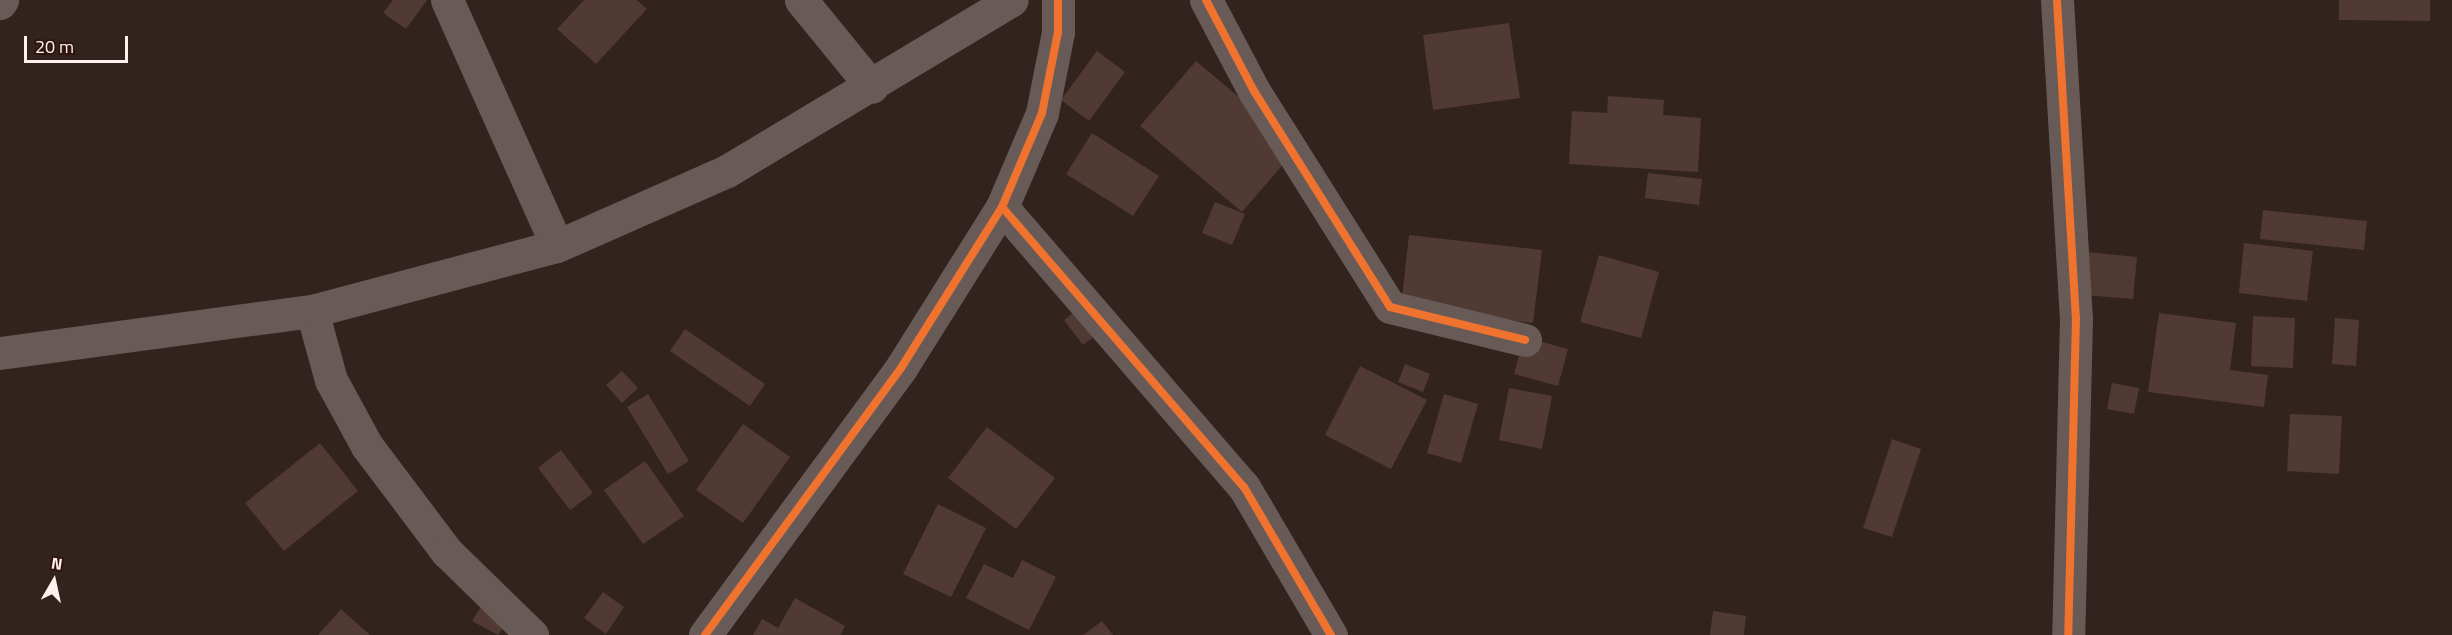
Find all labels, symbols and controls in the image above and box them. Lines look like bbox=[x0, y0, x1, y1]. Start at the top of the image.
scale bar bbox=[27, 24, 130, 62]
text: 20 m bbox=[35, 33, 74, 60]
north arrow bbox=[24, 551, 84, 611]
text: N bbox=[49, 551, 64, 576]

